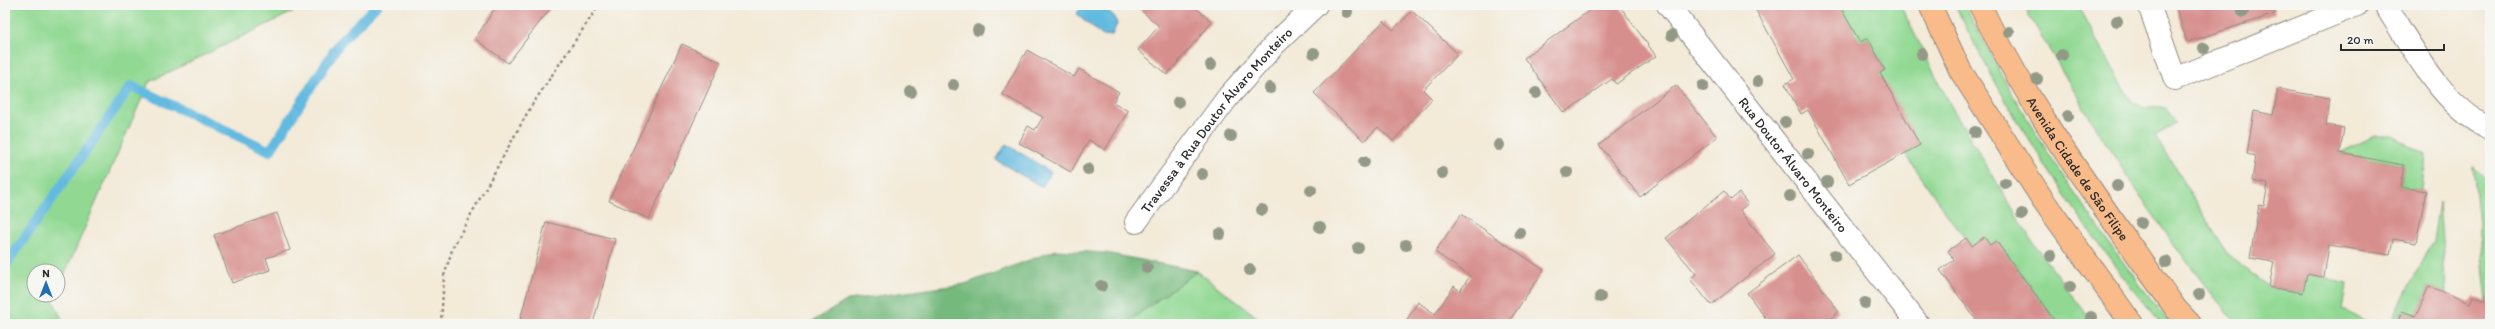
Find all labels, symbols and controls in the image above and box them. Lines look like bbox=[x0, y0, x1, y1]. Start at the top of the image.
street label: Travessa à Rua Doutor Álvaro Monteiro bbox=[1137, 24, 1296, 217]
scale bar bbox=[2341, 26, 2444, 52]
text: 20 m bbox=[2347, 33, 2374, 47]
street label: Rua Doutor Álvaro Monteiro bbox=[1735, 94, 1851, 236]
street label: Avenida Cidade de São Filipe bbox=[2023, 94, 2133, 245]
north arrow bbox=[26, 263, 66, 303]
text: N bbox=[42, 267, 50, 280]

